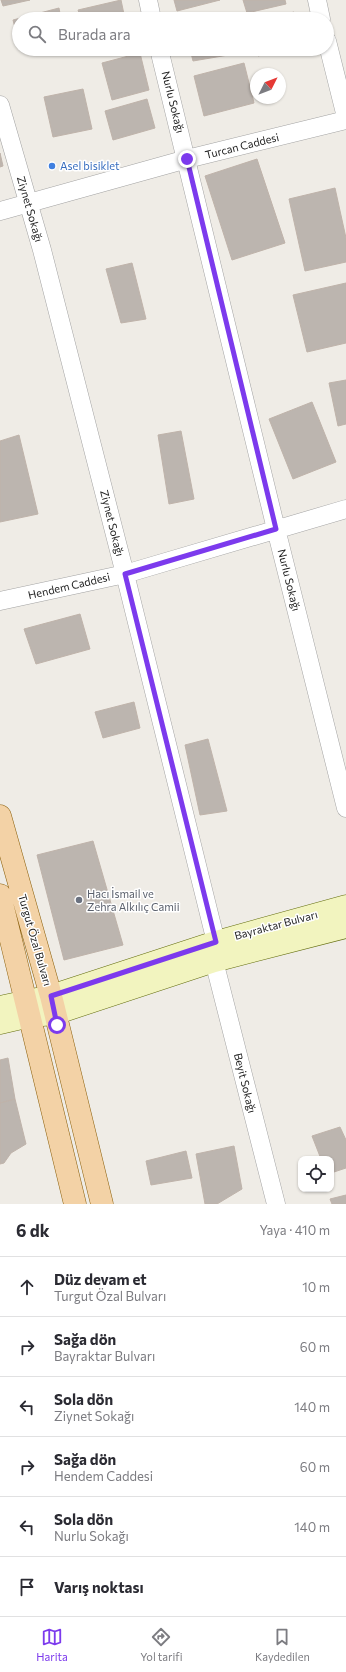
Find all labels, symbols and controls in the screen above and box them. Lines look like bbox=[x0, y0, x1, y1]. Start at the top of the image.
search box bbox=[12, 12, 334, 56]
icon: search bbox=[26, 23, 48, 45]
text: Burada ara bbox=[58, 25, 131, 43]
north arrow bbox=[250, 68, 286, 104]
street label: Nurlu Sokağı bbox=[160, 70, 187, 134]
street label: Turcan Caddesi bbox=[204, 130, 280, 161]
route end bbox=[178, 150, 196, 168]
place label: Asel bisiklet bbox=[60, 159, 120, 172]
marker: Asel bisiklet bbox=[47, 161, 57, 171]
street label: Ziynet Sokağı bbox=[15, 174, 46, 243]
street label: Ziynet Sokağı bbox=[98, 488, 127, 557]
street label: Nurlu Sokağı bbox=[276, 548, 303, 612]
street label: Hendem Caddesi bbox=[27, 570, 111, 601]
place label: Hacı İsmail ve Zehra Alkılıç Camii bbox=[87, 886, 180, 913]
street label: Turgut Özal Bulvarı bbox=[16, 892, 56, 987]
marker: Hacı İsmail ve Zehra Alkılıç Camii bbox=[74, 895, 84, 905]
street label: Bayraktar Bulvarı bbox=[233, 907, 319, 942]
route start bbox=[48, 1016, 66, 1034]
street label: Beyit Sokağı bbox=[232, 1052, 259, 1114]
map controls bbox=[298, 1156, 334, 1192]
button: locate bbox=[298, 1156, 334, 1192]
text: 6 dk bbox=[16, 1220, 49, 1241]
text: Yaya · 410 m bbox=[259, 1222, 330, 1238]
text: Düz devam et bbox=[54, 1270, 147, 1288]
icon: ahead bbox=[16, 1276, 38, 1298]
text: 10 m bbox=[302, 1279, 330, 1295]
text: Turgut Özal Bulvarı bbox=[54, 1288, 166, 1304]
text: Sağa dön bbox=[54, 1330, 116, 1348]
icon: right bbox=[16, 1336, 38, 1358]
text: 60 m bbox=[300, 1339, 330, 1355]
text: Bayraktar Bulvarı bbox=[54, 1348, 155, 1364]
text: Sola dön bbox=[54, 1390, 113, 1408]
icon: left bbox=[16, 1396, 38, 1418]
text: 140 m bbox=[294, 1399, 330, 1415]
text: Ziynet Sokağı bbox=[54, 1408, 134, 1424]
text: Sağa dön bbox=[54, 1450, 116, 1468]
icon: right bbox=[16, 1456, 38, 1478]
text: 60 m bbox=[300, 1459, 330, 1475]
text: Hendem Caddesi bbox=[54, 1468, 153, 1484]
text: Sola dön bbox=[54, 1510, 113, 1528]
icon: left bbox=[16, 1516, 38, 1538]
text: 140 m bbox=[294, 1519, 330, 1535]
text: Nurlu Sokağı bbox=[54, 1528, 129, 1544]
icon: arrive bbox=[16, 1576, 38, 1598]
text: Varış noktası bbox=[54, 1578, 144, 1596]
tab: Harita bbox=[36, 1626, 68, 1663]
tab: Yol tarifi bbox=[140, 1626, 182, 1663]
tab: Kaydedilen bbox=[255, 1626, 310, 1663]

